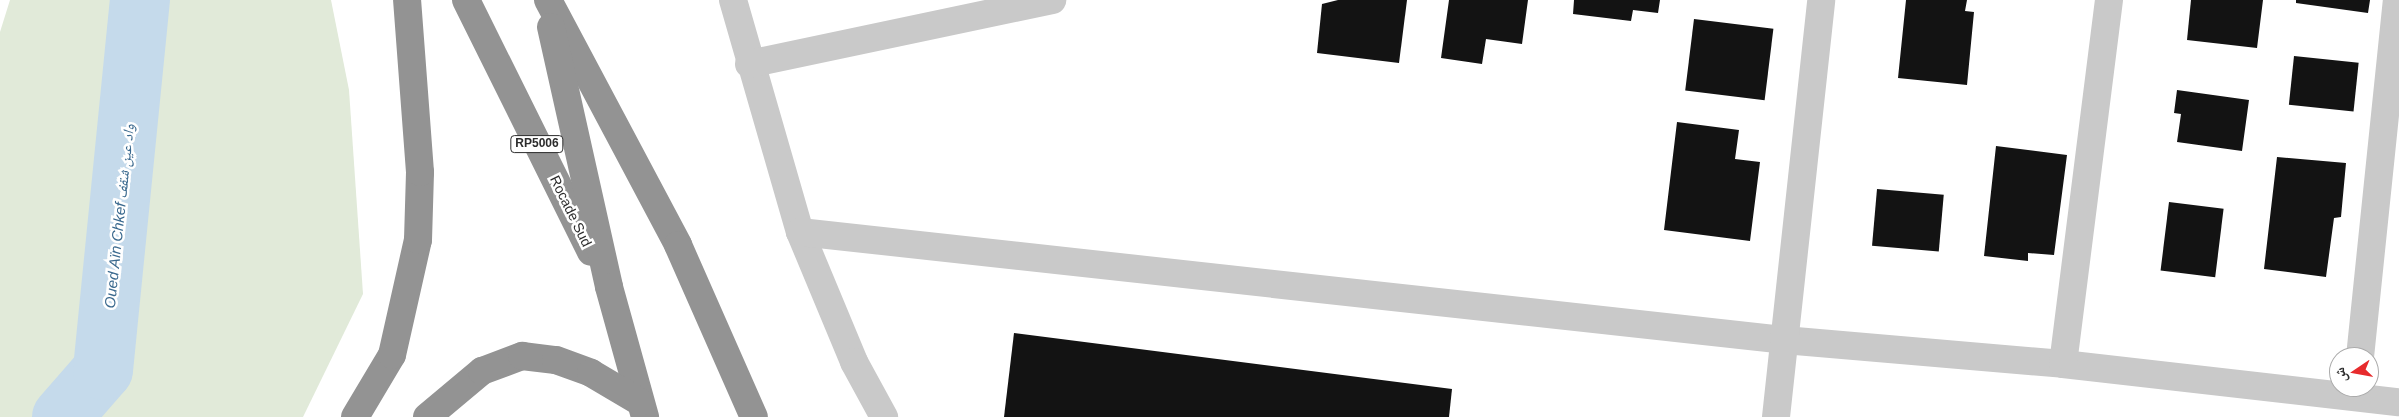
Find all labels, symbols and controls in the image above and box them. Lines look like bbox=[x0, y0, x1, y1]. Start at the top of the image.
water label: Oued Aïn Chkef واد عين شقف bbox=[100, 123, 138, 309]
road number: RP5006 bbox=[510, 134, 564, 154]
street label: Rocade Sud bbox=[547, 173, 595, 249]
north arrow bbox=[2329, 347, 2379, 397]
text: ش bbox=[2331, 366, 2350, 384]

